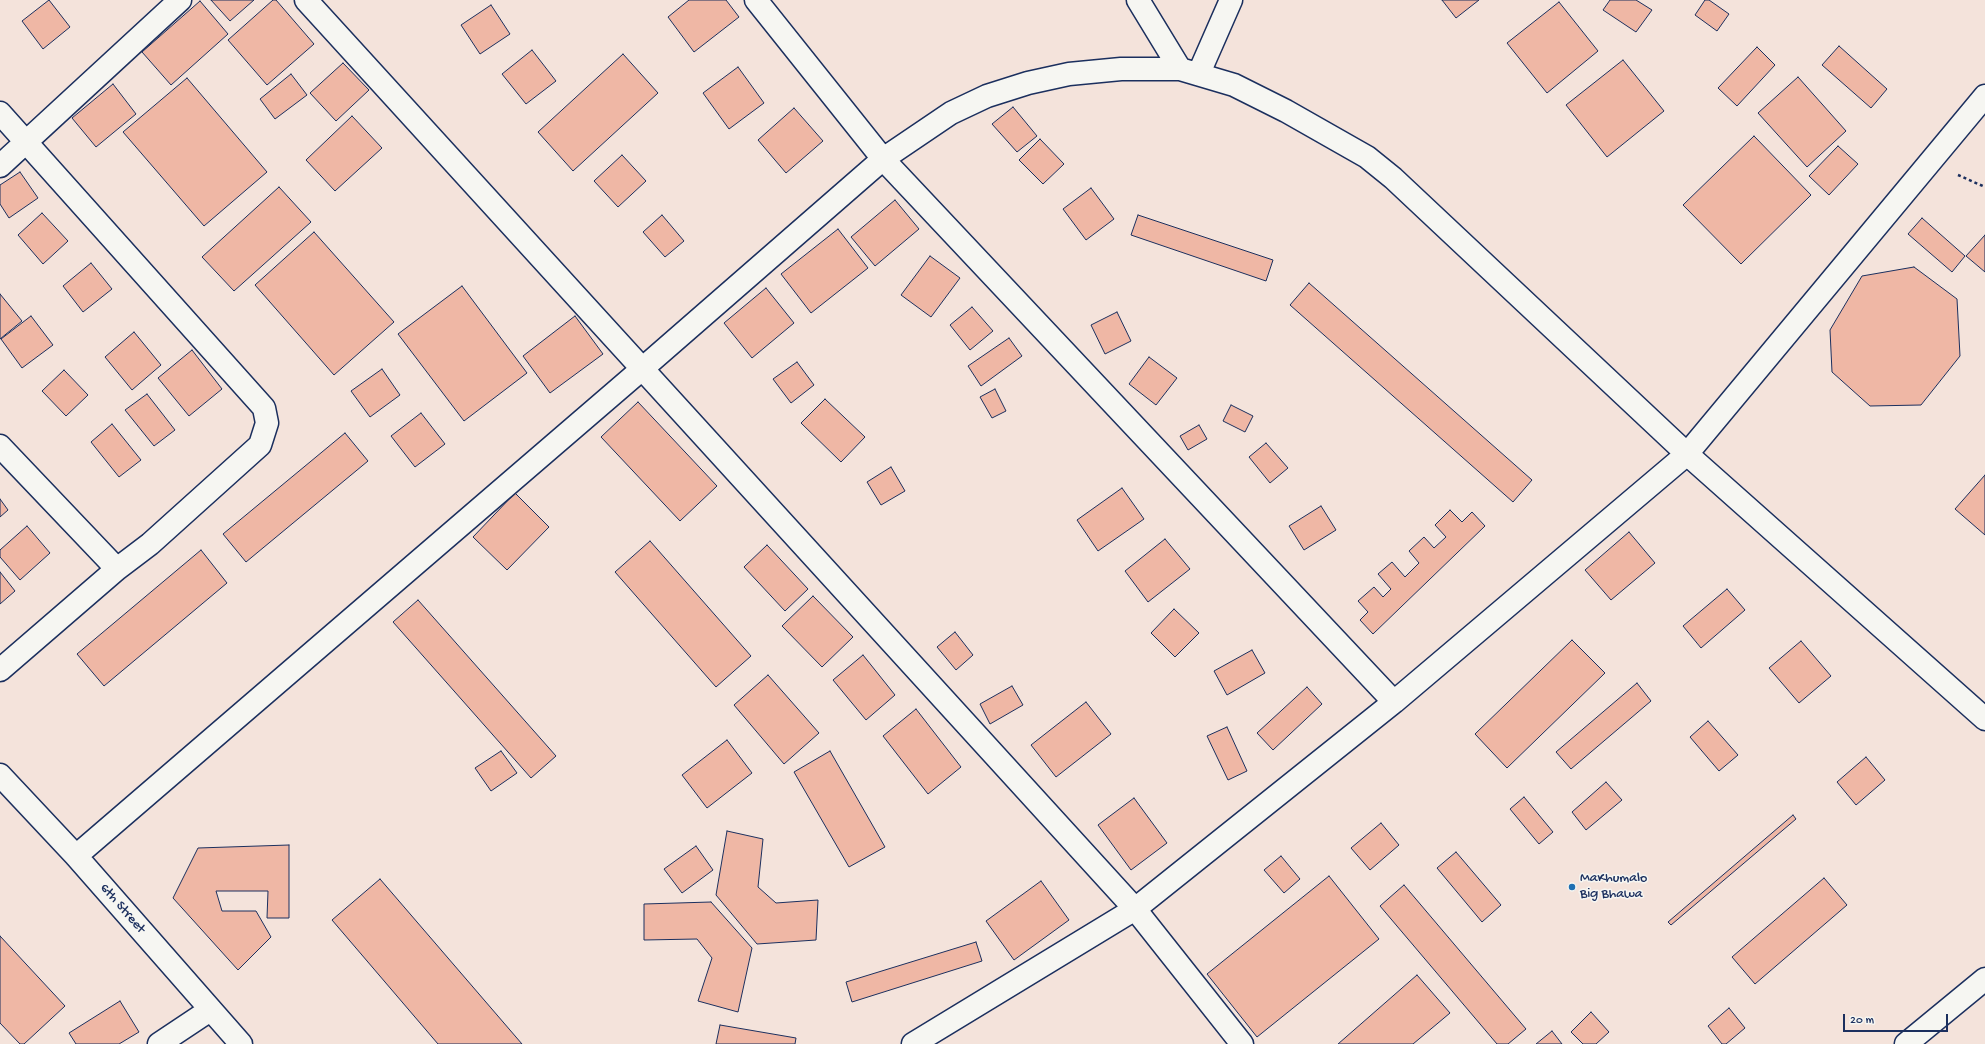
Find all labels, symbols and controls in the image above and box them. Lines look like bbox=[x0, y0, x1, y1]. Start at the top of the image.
place label: MaKhumalo Big Bhawa bbox=[1580, 871, 1647, 904]
street label: 6th Street bbox=[96, 880, 148, 938]
marker: MaKhumalo Big Bhawa bbox=[1567, 882, 1577, 892]
scale bar bbox=[1845, 1006, 1950, 1032]
text: 20 m bbox=[1850, 1014, 1874, 1028]

